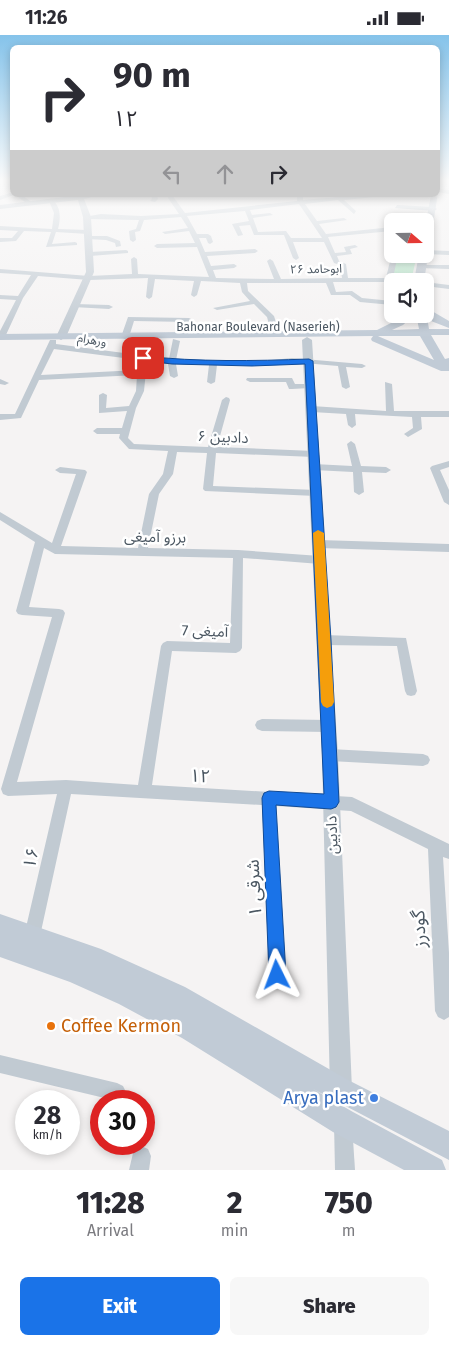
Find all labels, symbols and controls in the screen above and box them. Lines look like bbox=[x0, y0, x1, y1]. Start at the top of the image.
text: 11:26 bbox=[25, 6, 67, 29]
text: 90 m bbox=[113, 54, 191, 96]
icon: right bbox=[30, 65, 95, 130]
text: ۱۲ bbox=[113, 105, 138, 132]
icon: left bbox=[158, 160, 186, 188]
icon: ahead bbox=[211, 160, 239, 188]
icon: right bbox=[264, 160, 292, 188]
north arrow bbox=[384, 213, 434, 263]
map controls bbox=[384, 213, 434, 323]
street label: ابوحامد ۲۶ bbox=[290, 262, 342, 276]
button: sound bbox=[384, 273, 434, 323]
street label: Bahonar Boulevard (Naserieh) bbox=[176, 320, 340, 334]
street label: ورهرام bbox=[76, 331, 108, 351]
pin bbox=[122, 337, 164, 379]
icon: arrive bbox=[129, 344, 157, 372]
street label: دادبین ۶ bbox=[197, 427, 249, 447]
street label: برزو آمیغی bbox=[124, 527, 186, 547]
street label: آمیغی 7 bbox=[181, 621, 229, 641]
street label: ۱۲ bbox=[189, 764, 211, 788]
street label: دادبین bbox=[322, 815, 342, 855]
street label: ۱۶ bbox=[18, 845, 44, 871]
street label: ۱ شرقی bbox=[242, 859, 266, 917]
street label: گودرز bbox=[407, 909, 431, 949]
position arrow bbox=[250, 948, 302, 1000]
place label: Coffee Kermon bbox=[61, 1015, 181, 1037]
marker: Coffee Kermon bbox=[45, 1020, 57, 1032]
place label: Arya plast bbox=[283, 1087, 364, 1109]
speed limit sign: 30 bbox=[90, 1090, 155, 1155]
marker: Arya plast bbox=[368, 1092, 380, 1104]
text: 28 bbox=[34, 1101, 61, 1131]
text: km/h bbox=[33, 1128, 62, 1142]
text: 11:28 bbox=[76, 1185, 145, 1221]
text: 2 bbox=[227, 1185, 242, 1221]
text: 750 bbox=[325, 1185, 373, 1221]
text: Arrival bbox=[87, 1221, 134, 1240]
text: min bbox=[221, 1221, 248, 1240]
text: m bbox=[342, 1221, 356, 1240]
button: Exit bbox=[20, 1277, 220, 1335]
button: Share bbox=[230, 1277, 429, 1335]

